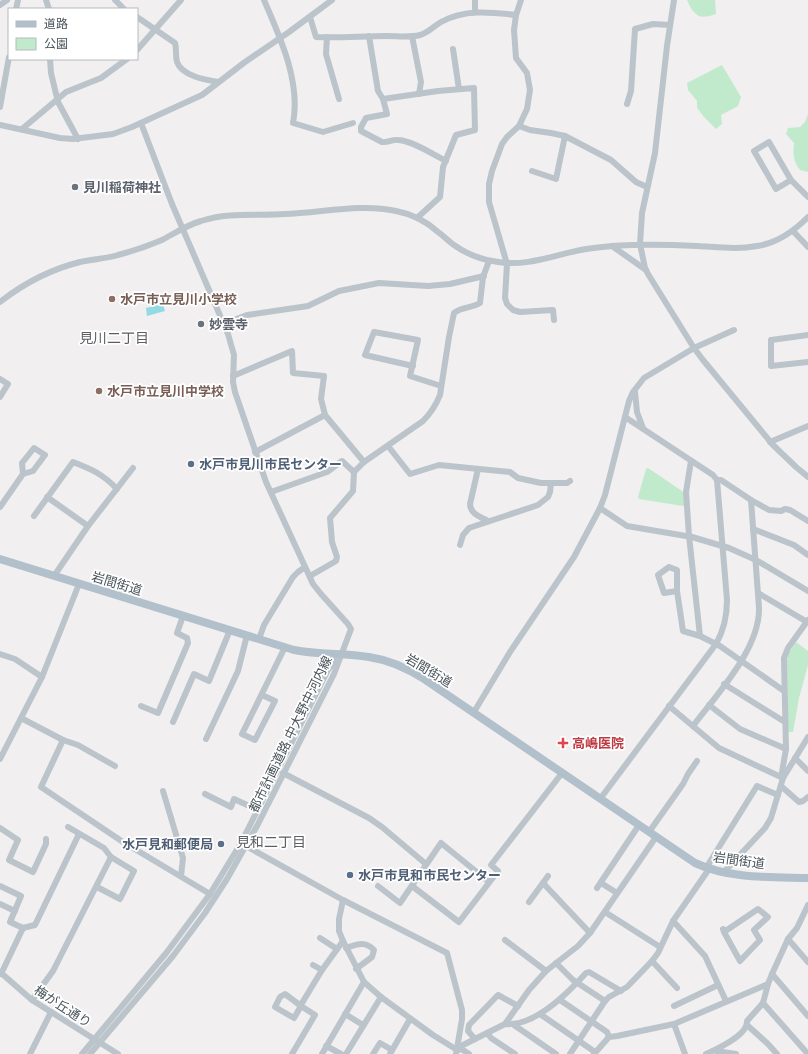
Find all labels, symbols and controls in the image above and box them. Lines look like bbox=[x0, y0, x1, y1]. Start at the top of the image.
legend bbox=[8, 8, 138, 60]
text: 道路 bbox=[44, 17, 68, 31]
text: 公園 bbox=[44, 37, 68, 51]
place label: 見川稲荷神社 bbox=[83, 180, 161, 195]
marker: 見川稲荷神社 bbox=[70, 182, 80, 192]
place label: 水戸市立見川小学校 bbox=[120, 292, 237, 307]
marker: 水戸市立見川小学校 bbox=[107, 294, 117, 304]
place label: 妙雲寺 bbox=[209, 317, 248, 332]
marker: 妙雲寺 bbox=[196, 319, 206, 329]
district label: 見川二丁目 bbox=[79, 330, 149, 346]
place label: 水戸市立見川中学校 bbox=[107, 384, 224, 399]
marker: 水戸市立見川中学校 bbox=[94, 386, 104, 396]
place label: 水戸市見川市民センター bbox=[199, 457, 342, 472]
marker: 水戸市見川市民センター bbox=[186, 459, 196, 469]
street label: 岩間街道 bbox=[90, 569, 144, 598]
street label: 岩間街道 bbox=[403, 651, 455, 690]
street label: 都市計画道路 中大野中河内線 bbox=[246, 654, 335, 815]
place label: 高嶋医院 bbox=[572, 736, 624, 751]
marker: 高嶋医院 bbox=[557, 737, 569, 749]
district label: 見和二丁目 bbox=[236, 834, 306, 850]
place label: 水戸見和郵便局 bbox=[122, 837, 213, 852]
marker: 水戸見和郵便局 bbox=[216, 839, 226, 849]
street label: 岩間街道 bbox=[712, 849, 766, 872]
place label: 水戸市見和市民センター bbox=[358, 868, 501, 883]
marker: 水戸市見和市民センター bbox=[345, 870, 355, 880]
street label: 梅が丘通り bbox=[31, 982, 94, 1030]

